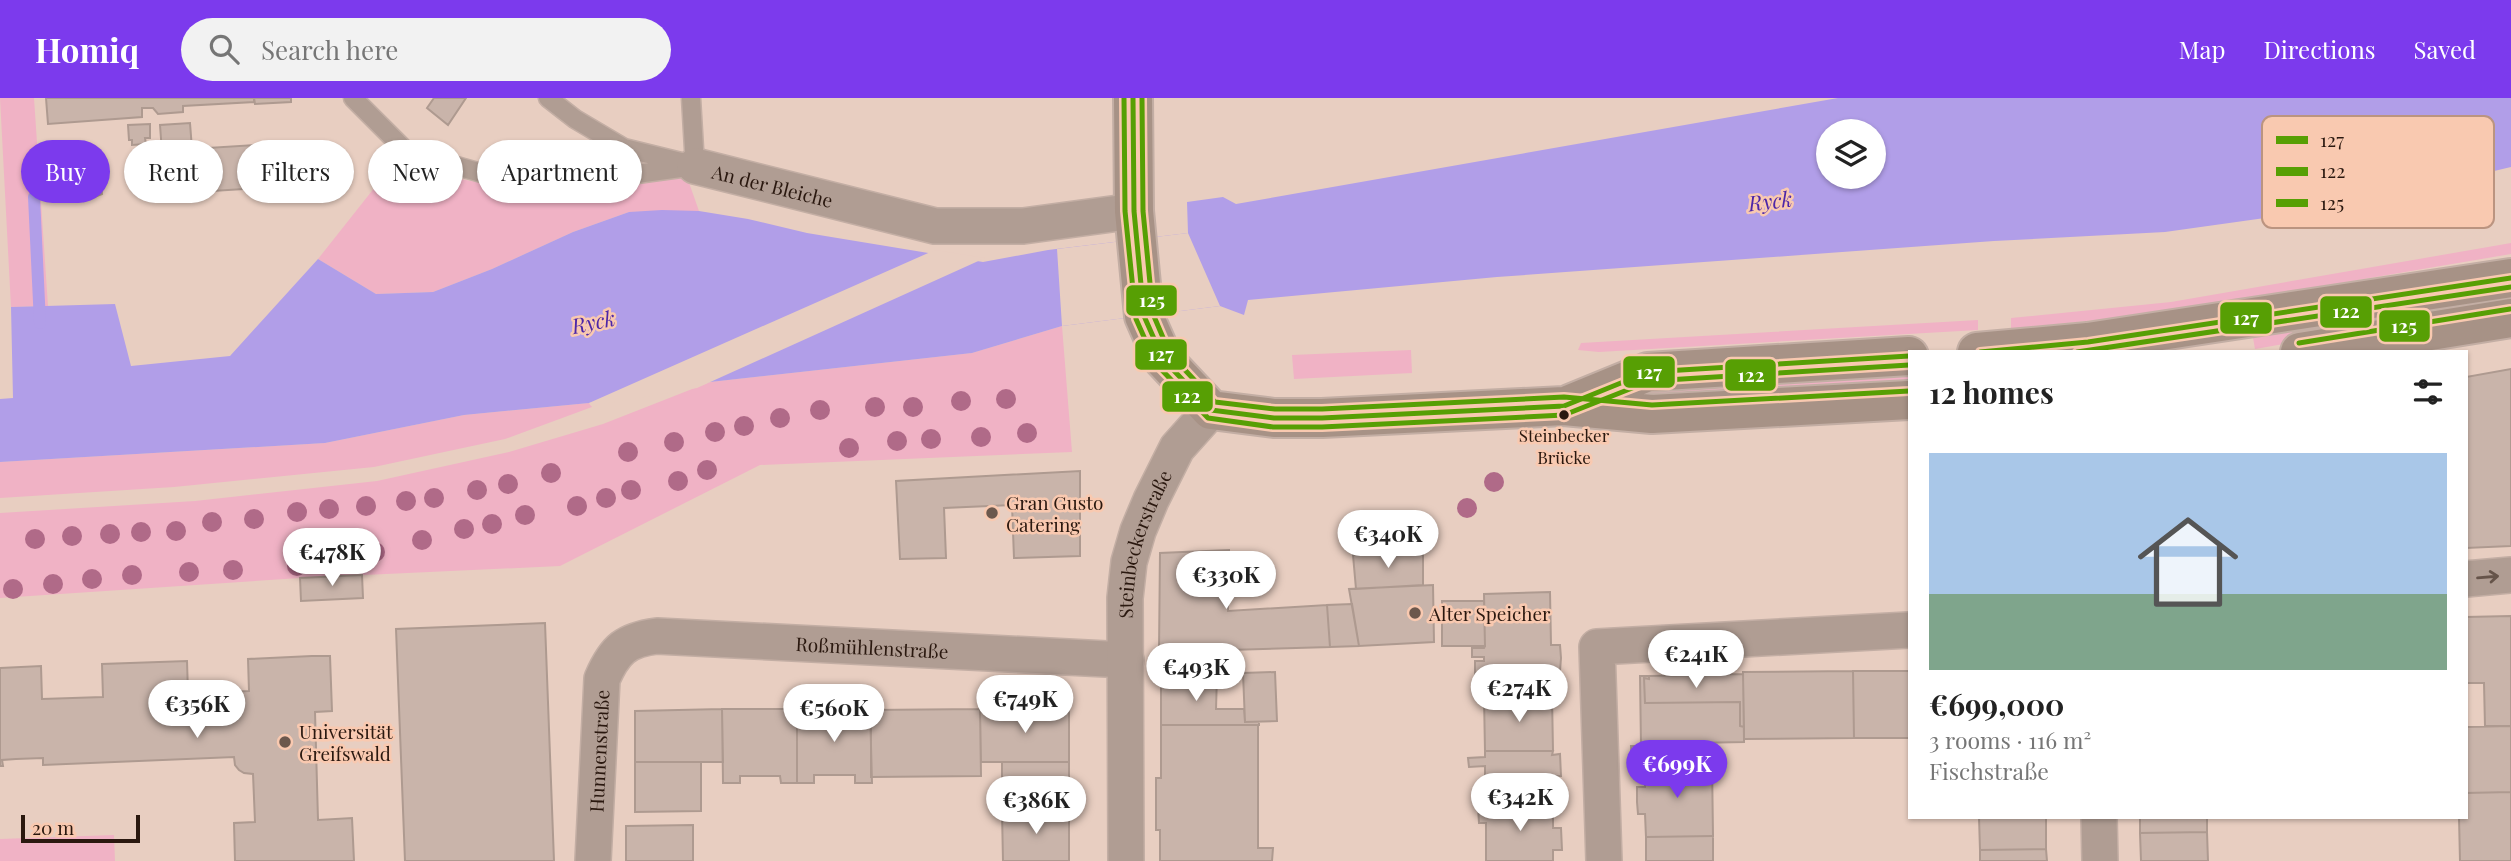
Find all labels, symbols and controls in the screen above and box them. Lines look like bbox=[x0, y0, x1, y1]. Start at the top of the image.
search box bbox=[181, 18, 671, 81]
text: Homiq bbox=[35, 27, 139, 71]
icon: search bbox=[205, 30, 243, 68]
text: Search here bbox=[261, 32, 398, 67]
text: Map bbox=[2179, 33, 2225, 65]
text: Directions bbox=[2263, 33, 2376, 65]
text: Saved bbox=[2414, 33, 2476, 65]
legend bbox=[2262, 116, 2494, 228]
map controls bbox=[1816, 119, 1886, 189]
button: layers bbox=[1816, 119, 1886, 189]
text: 127 bbox=[2320, 126, 2344, 152]
chip: Buy bbox=[21, 140, 110, 203]
chip: Rent bbox=[124, 140, 223, 203]
chip: Filters bbox=[237, 140, 354, 203]
chip: New bbox=[368, 140, 463, 203]
chip: Apartment bbox=[477, 140, 642, 203]
text: 122 bbox=[2320, 157, 2345, 183]
street label: An der Bleiche bbox=[708, 158, 836, 213]
water label: Ryck bbox=[1745, 183, 1794, 217]
text: 125 bbox=[2320, 189, 2344, 215]
line badge: 125 bbox=[1125, 284, 1178, 317]
text: 125 bbox=[1139, 286, 1165, 312]
line badge: 122 bbox=[2319, 295, 2373, 329]
text: 122 bbox=[2332, 297, 2360, 323]
line badge: 127 bbox=[2219, 301, 2273, 335]
water label: Ryck bbox=[568, 303, 618, 339]
text: 127 bbox=[2233, 304, 2259, 330]
line badge: 125 bbox=[2378, 309, 2431, 343]
text: 125 bbox=[2391, 312, 2417, 338]
line badge: 127 bbox=[1134, 338, 1188, 371]
text: 127 bbox=[1148, 340, 1174, 366]
line badge: 127 bbox=[1622, 355, 1676, 389]
text: 127 bbox=[1636, 358, 1662, 384]
line badge: 122 bbox=[1724, 358, 1777, 392]
text: 122 bbox=[1737, 361, 1765, 387]
text: 12 homes bbox=[1929, 372, 2054, 412]
icon: filters bbox=[2409, 373, 2447, 411]
line badge: 122 bbox=[1161, 380, 1214, 413]
text: 122 bbox=[1173, 382, 1201, 408]
marker: Steinbecker Brücke bbox=[1557, 408, 1571, 422]
place label: Steinbecker Brücke bbox=[1519, 424, 1610, 468]
street label: Steinbeckerstraße bbox=[1112, 465, 1177, 619]
place label: Gran Gusto Catering bbox=[1006, 489, 1103, 537]
icon: home bbox=[2125, 499, 2251, 625]
marker: Gran Gusto Catering bbox=[984, 505, 1000, 521]
pin: €340K bbox=[1339, 510, 1437, 570]
text: €340K bbox=[1354, 517, 1422, 548]
pin: €478K bbox=[283, 528, 381, 588]
text: €478K bbox=[299, 535, 365, 566]
pin: €330K bbox=[1177, 552, 1275, 611]
text: €330K bbox=[1192, 558, 1260, 589]
one-way arrow bbox=[2477, 570, 2499, 583]
place label: Alter Speicher bbox=[1428, 600, 1551, 626]
marker: Alter Speicher bbox=[1407, 605, 1423, 621]
street label: Roßmühlenstraße bbox=[795, 630, 949, 664]
pin: €241K bbox=[1647, 630, 1745, 690]
text: €241K bbox=[1664, 637, 1728, 668]
pin: €493K bbox=[1147, 644, 1245, 703]
text: €493K bbox=[1162, 650, 1230, 681]
pin: €274K bbox=[1470, 664, 1568, 724]
text: €274K bbox=[1487, 671, 1551, 702]
pin: €749K bbox=[976, 676, 1074, 735]
pin: €356K bbox=[148, 680, 246, 740]
text: €749K bbox=[992, 682, 1058, 713]
pin: €560K bbox=[785, 684, 883, 744]
text: €699,000 bbox=[1929, 684, 2064, 724]
text: €356K bbox=[164, 687, 230, 718]
street label: Hunnenstraße bbox=[582, 689, 614, 813]
text: €560K bbox=[799, 691, 869, 722]
place label: Universität Greifswald bbox=[299, 718, 393, 766]
text: 3 rooms · 116 m² bbox=[1929, 724, 2091, 755]
marker: Universität Greifswald bbox=[277, 734, 293, 750]
pin: €699K bbox=[1628, 740, 1726, 800]
text: €699K bbox=[1642, 747, 1712, 778]
text: Fischstraße bbox=[1929, 755, 2049, 786]
pin: €342K bbox=[1471, 774, 1569, 833]
pin: €386K bbox=[987, 776, 1085, 836]
text: €342K bbox=[1487, 780, 1553, 811]
text: €386K bbox=[1002, 783, 1070, 814]
scale bar bbox=[21, 812, 140, 844]
text: 20 m bbox=[32, 814, 74, 840]

